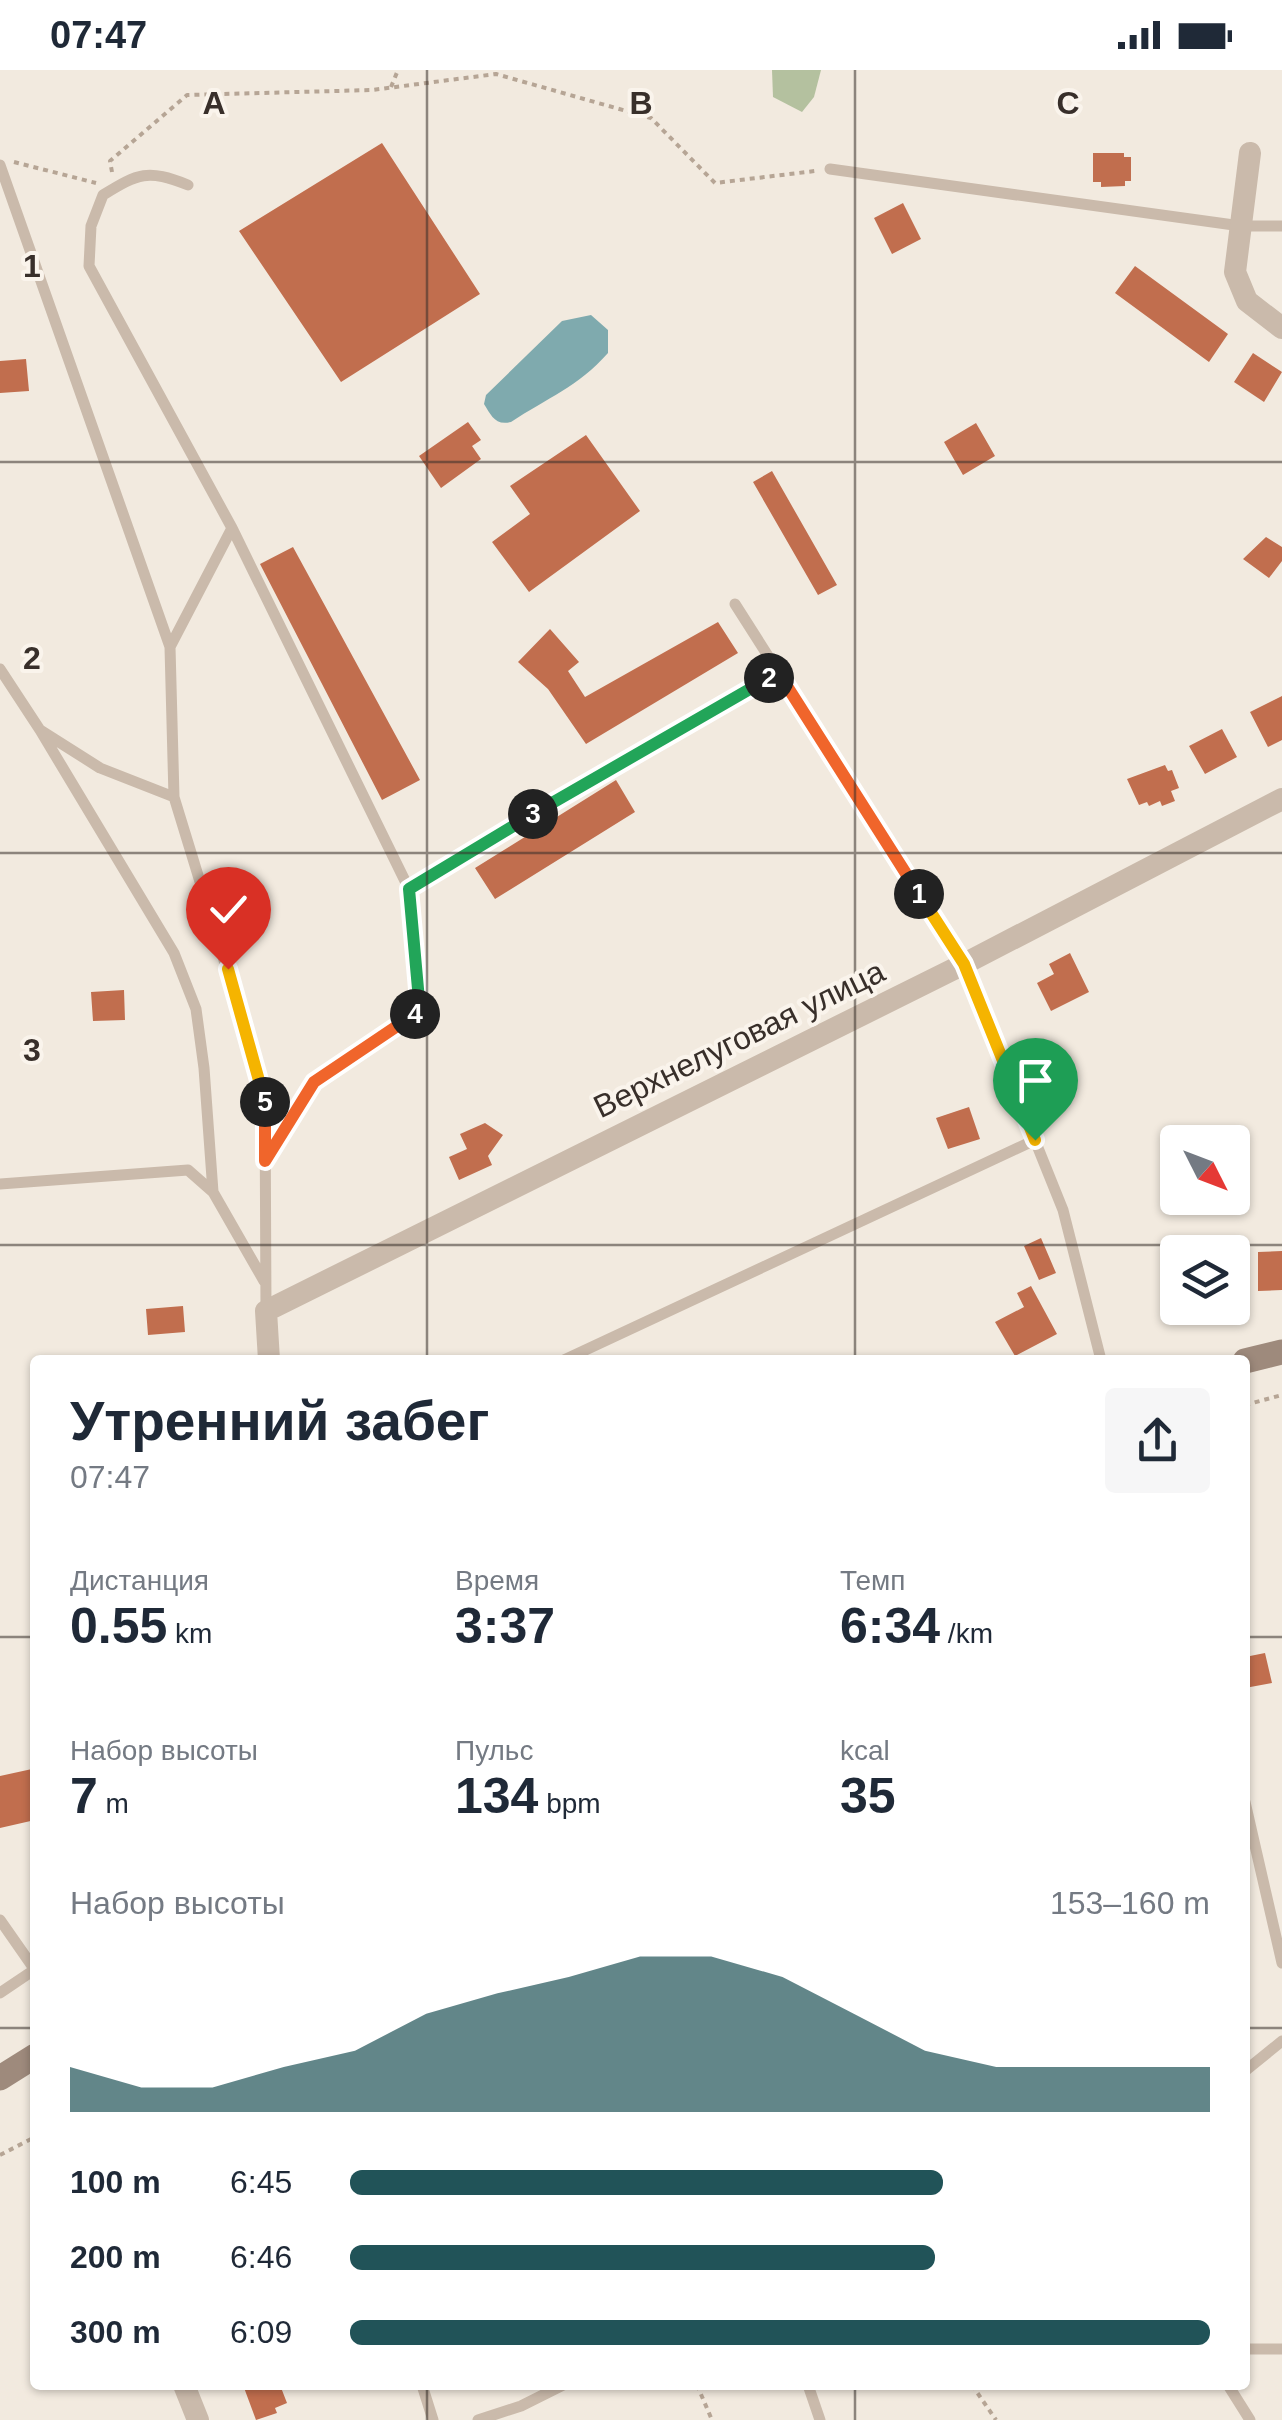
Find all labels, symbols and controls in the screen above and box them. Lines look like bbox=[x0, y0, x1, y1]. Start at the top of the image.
text: 07:47 bbox=[50, 14, 147, 56]
text: A bbox=[202, 85, 226, 121]
text: B bbox=[629, 85, 653, 121]
text: C bbox=[1056, 85, 1080, 121]
text: 1 bbox=[23, 248, 41, 284]
text: 2 bbox=[23, 640, 41, 676]
pin: 2 bbox=[744, 653, 794, 703]
text: 2 bbox=[761, 662, 777, 693]
pin: 3 bbox=[508, 789, 558, 839]
text: 3 bbox=[525, 798, 541, 829]
pin bbox=[186, 867, 271, 970]
pin: 1 bbox=[894, 869, 944, 919]
text: 1 bbox=[911, 878, 927, 909]
icon: check bbox=[201, 882, 256, 937]
street label: Верхнелуговая улица bbox=[588, 953, 890, 1125]
pin: 4 bbox=[390, 989, 440, 1039]
text: 4 bbox=[407, 998, 423, 1029]
text: 3 bbox=[23, 1032, 41, 1068]
pin bbox=[993, 1038, 1078, 1141]
icon: arrive bbox=[1008, 1053, 1063, 1108]
pin: 5 bbox=[240, 1077, 290, 1127]
text: 5 bbox=[257, 1086, 273, 1117]
north arrow bbox=[1160, 1125, 1250, 1215]
map controls bbox=[1160, 1125, 1250, 1325]
button: layers bbox=[1160, 1235, 1250, 1325]
button: share bbox=[1105, 1388, 1210, 1493]
text: Утренний забег bbox=[70, 1390, 489, 1452]
text: 07:47 bbox=[70, 1459, 150, 1495]
text: Дистанция bbox=[70, 1565, 209, 1596]
text: Время bbox=[455, 1565, 539, 1596]
text: Темп bbox=[840, 1565, 906, 1596]
text: 0.55 bbox=[70, 1598, 167, 1654]
text: 3:37 bbox=[455, 1598, 555, 1654]
text: 6:34 bbox=[840, 1598, 940, 1654]
text: km bbox=[167, 1618, 212, 1649]
text: /km bbox=[940, 1618, 993, 1649]
text: Набор высоты bbox=[70, 1735, 258, 1766]
text: Пульс bbox=[455, 1735, 533, 1766]
text: kcal bbox=[840, 1735, 890, 1766]
text: 7 bbox=[70, 1768, 98, 1824]
text: 134 bbox=[455, 1768, 538, 1824]
text: 35 bbox=[840, 1768, 896, 1824]
text: m bbox=[98, 1788, 129, 1819]
text: bpm bbox=[538, 1788, 601, 1819]
text: Набор высоты bbox=[70, 1885, 285, 1921]
text: 153–160 m bbox=[1050, 1885, 1210, 1921]
text: 100 m bbox=[70, 2164, 161, 2200]
text: 6:45 bbox=[230, 2164, 292, 2200]
text: 200 m bbox=[70, 2239, 161, 2275]
text: 6:46 bbox=[230, 2239, 292, 2275]
text: 300 m bbox=[70, 2314, 161, 2350]
text: 6:09 bbox=[230, 2314, 292, 2350]

